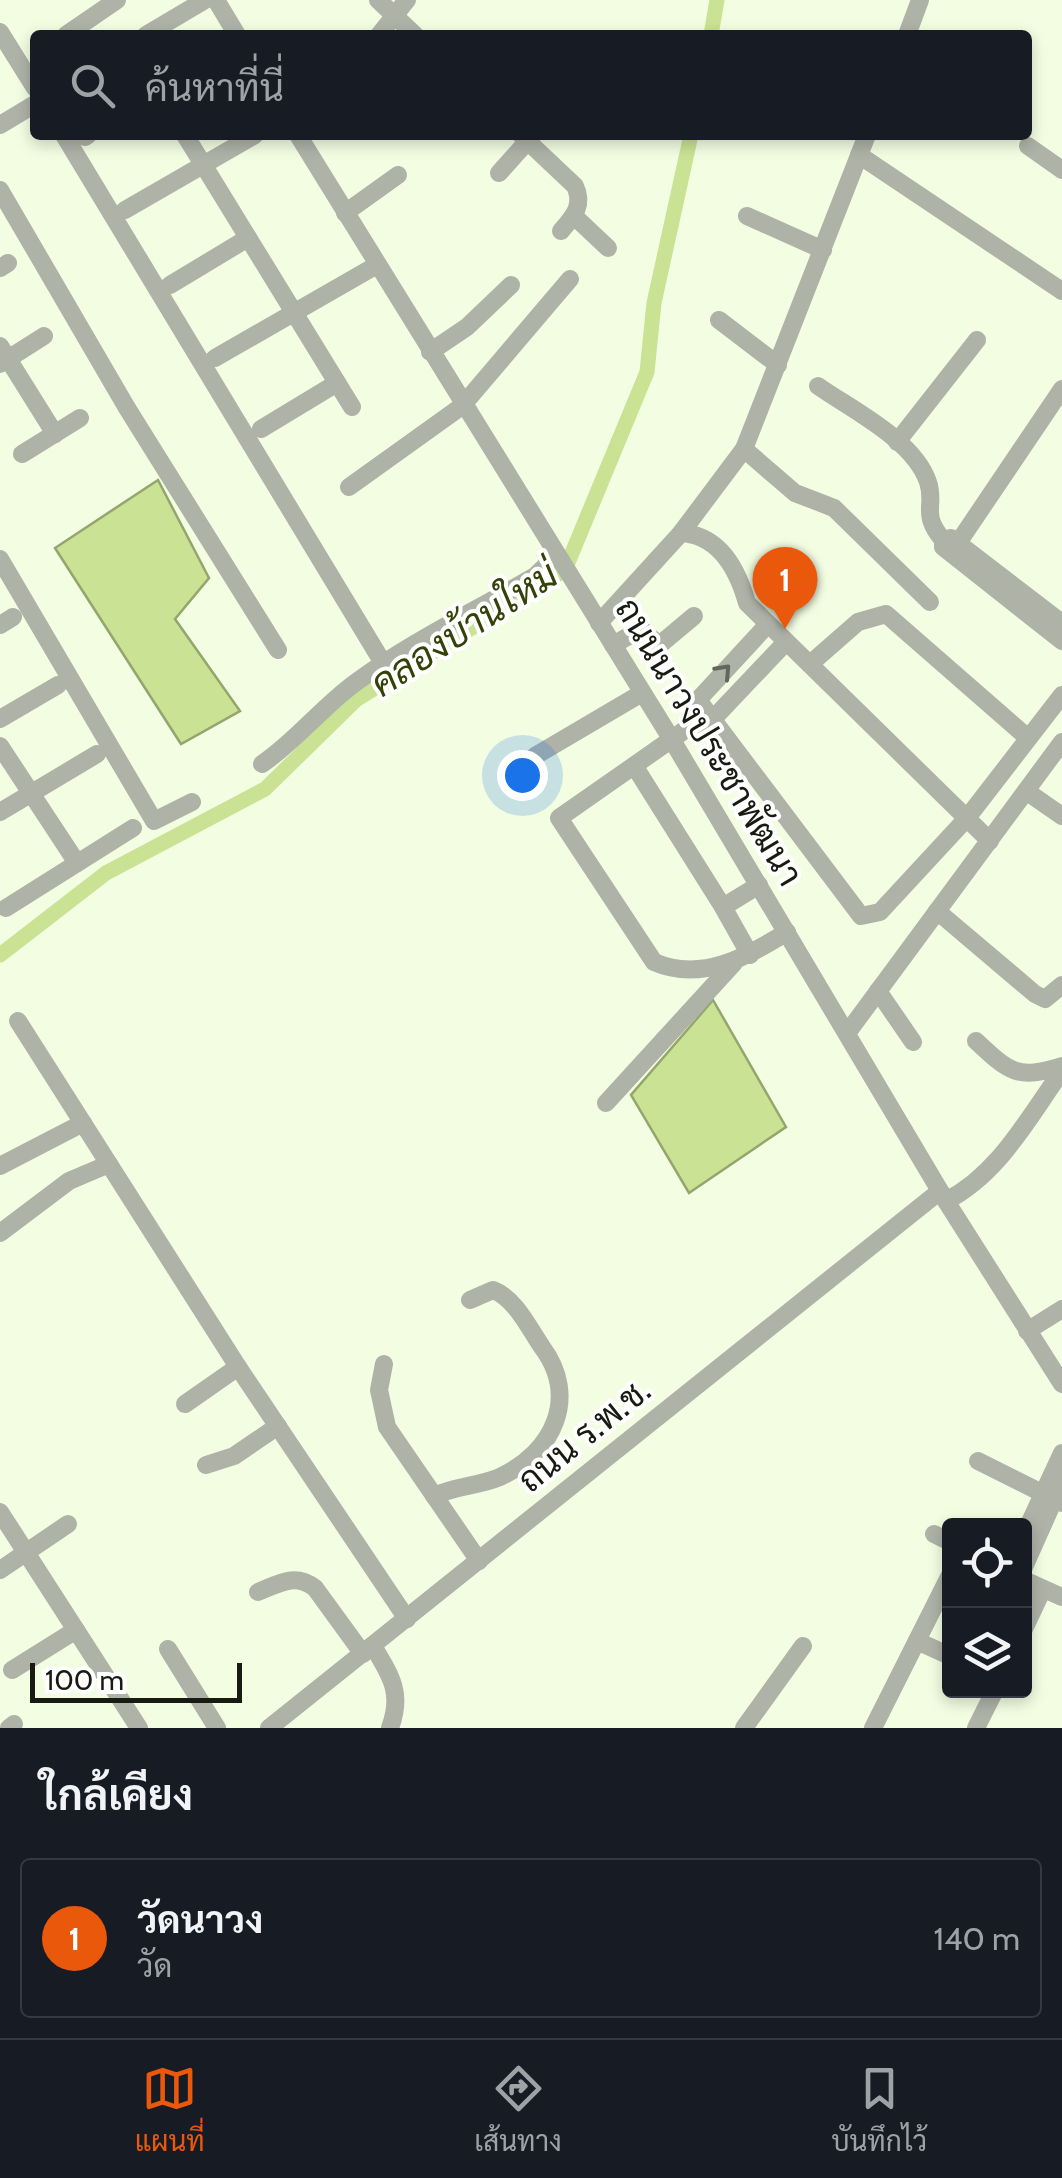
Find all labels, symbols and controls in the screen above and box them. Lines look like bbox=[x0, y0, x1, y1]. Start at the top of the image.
search box bbox=[30, 30, 1032, 140]
icon: search bbox=[65, 58, 120, 113]
text: ค้นหาที่นี่ bbox=[145, 64, 284, 111]
pin: 1 bbox=[752, 546, 818, 629]
water label: คลองบ้านใหม่ bbox=[361, 550, 568, 707]
street label: ถนนนาวงประชาพัฒนา bbox=[606, 590, 812, 894]
one-way arrow bbox=[712, 665, 730, 683]
your location bbox=[497, 750, 548, 801]
street label: ถนน ร.พ.ช. bbox=[509, 1368, 659, 1501]
map controls bbox=[942, 1518, 1032, 1698]
button: locate bbox=[942, 1518, 1032, 1608]
button: layers bbox=[942, 1608, 1032, 1698]
scale bar bbox=[30, 1658, 242, 1702]
text: 100 m bbox=[45, 1663, 124, 1697]
text: ใกล้เคียง bbox=[40, 1769, 193, 1821]
text: วัดนาวง bbox=[137, 1896, 263, 1943]
text: 1 bbox=[69, 1919, 80, 1958]
text: 140 m bbox=[933, 1919, 1020, 1958]
text: วัด bbox=[137, 1946, 172, 1985]
tab: แผนที่ bbox=[135, 2061, 205, 2158]
tab: เส้นทาง bbox=[474, 2061, 562, 2158]
tab: บันทึกไว้ bbox=[831, 2061, 927, 2158]

